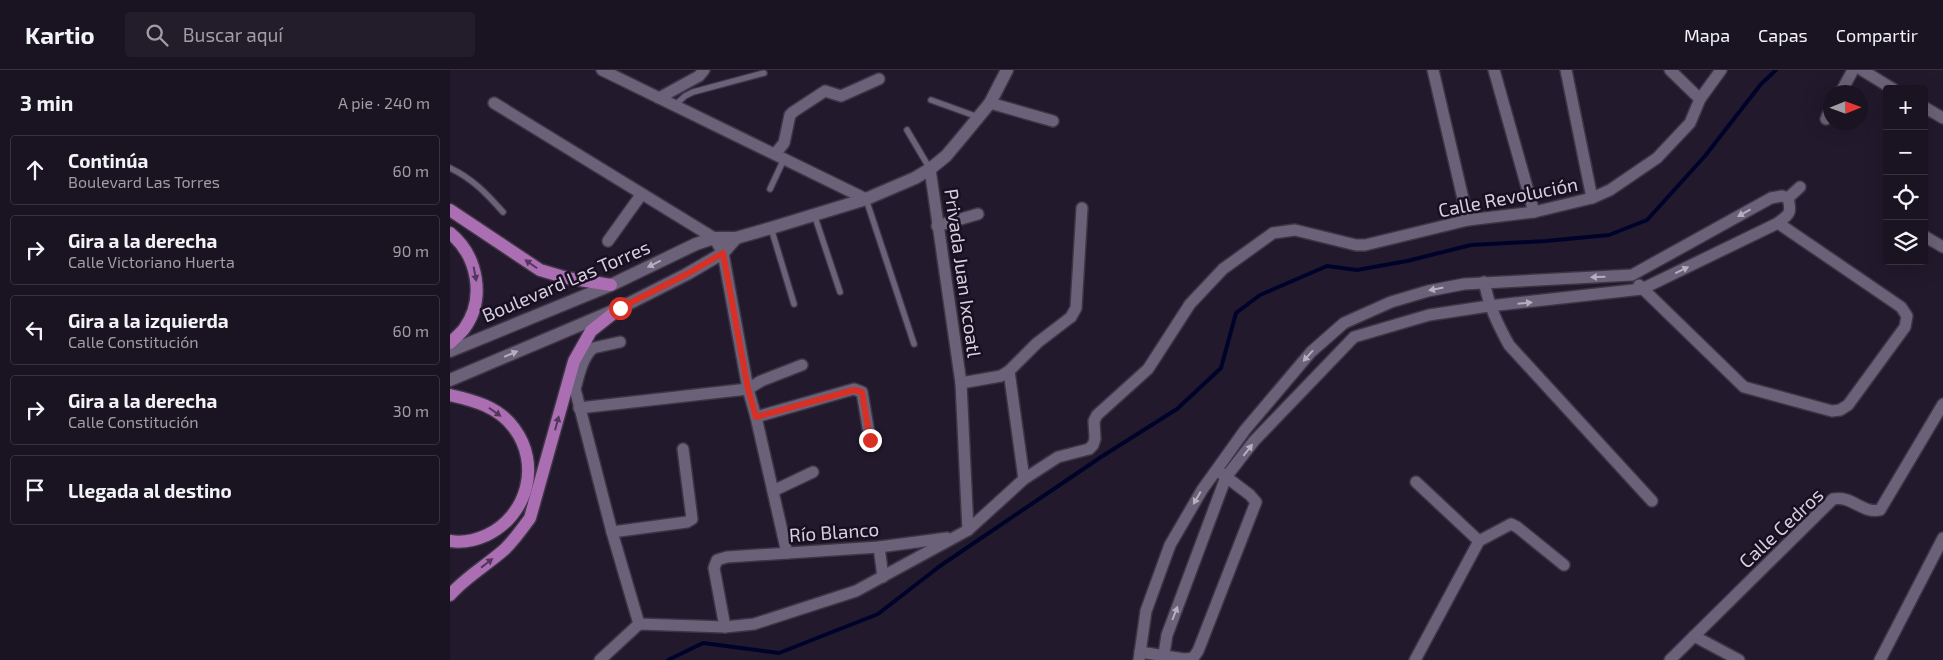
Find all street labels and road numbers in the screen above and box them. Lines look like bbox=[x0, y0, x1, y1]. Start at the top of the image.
street label: Calle Revolución bbox=[1436, 172, 1580, 221]
street label: Privada Juan Ixcoatl bbox=[940, 187, 987, 359]
street label: Boulevard Las Torres bbox=[478, 235, 653, 326]
street label: Calle Cedros bbox=[1734, 483, 1828, 572]
street label: Río Blanco bbox=[788, 517, 880, 546]

